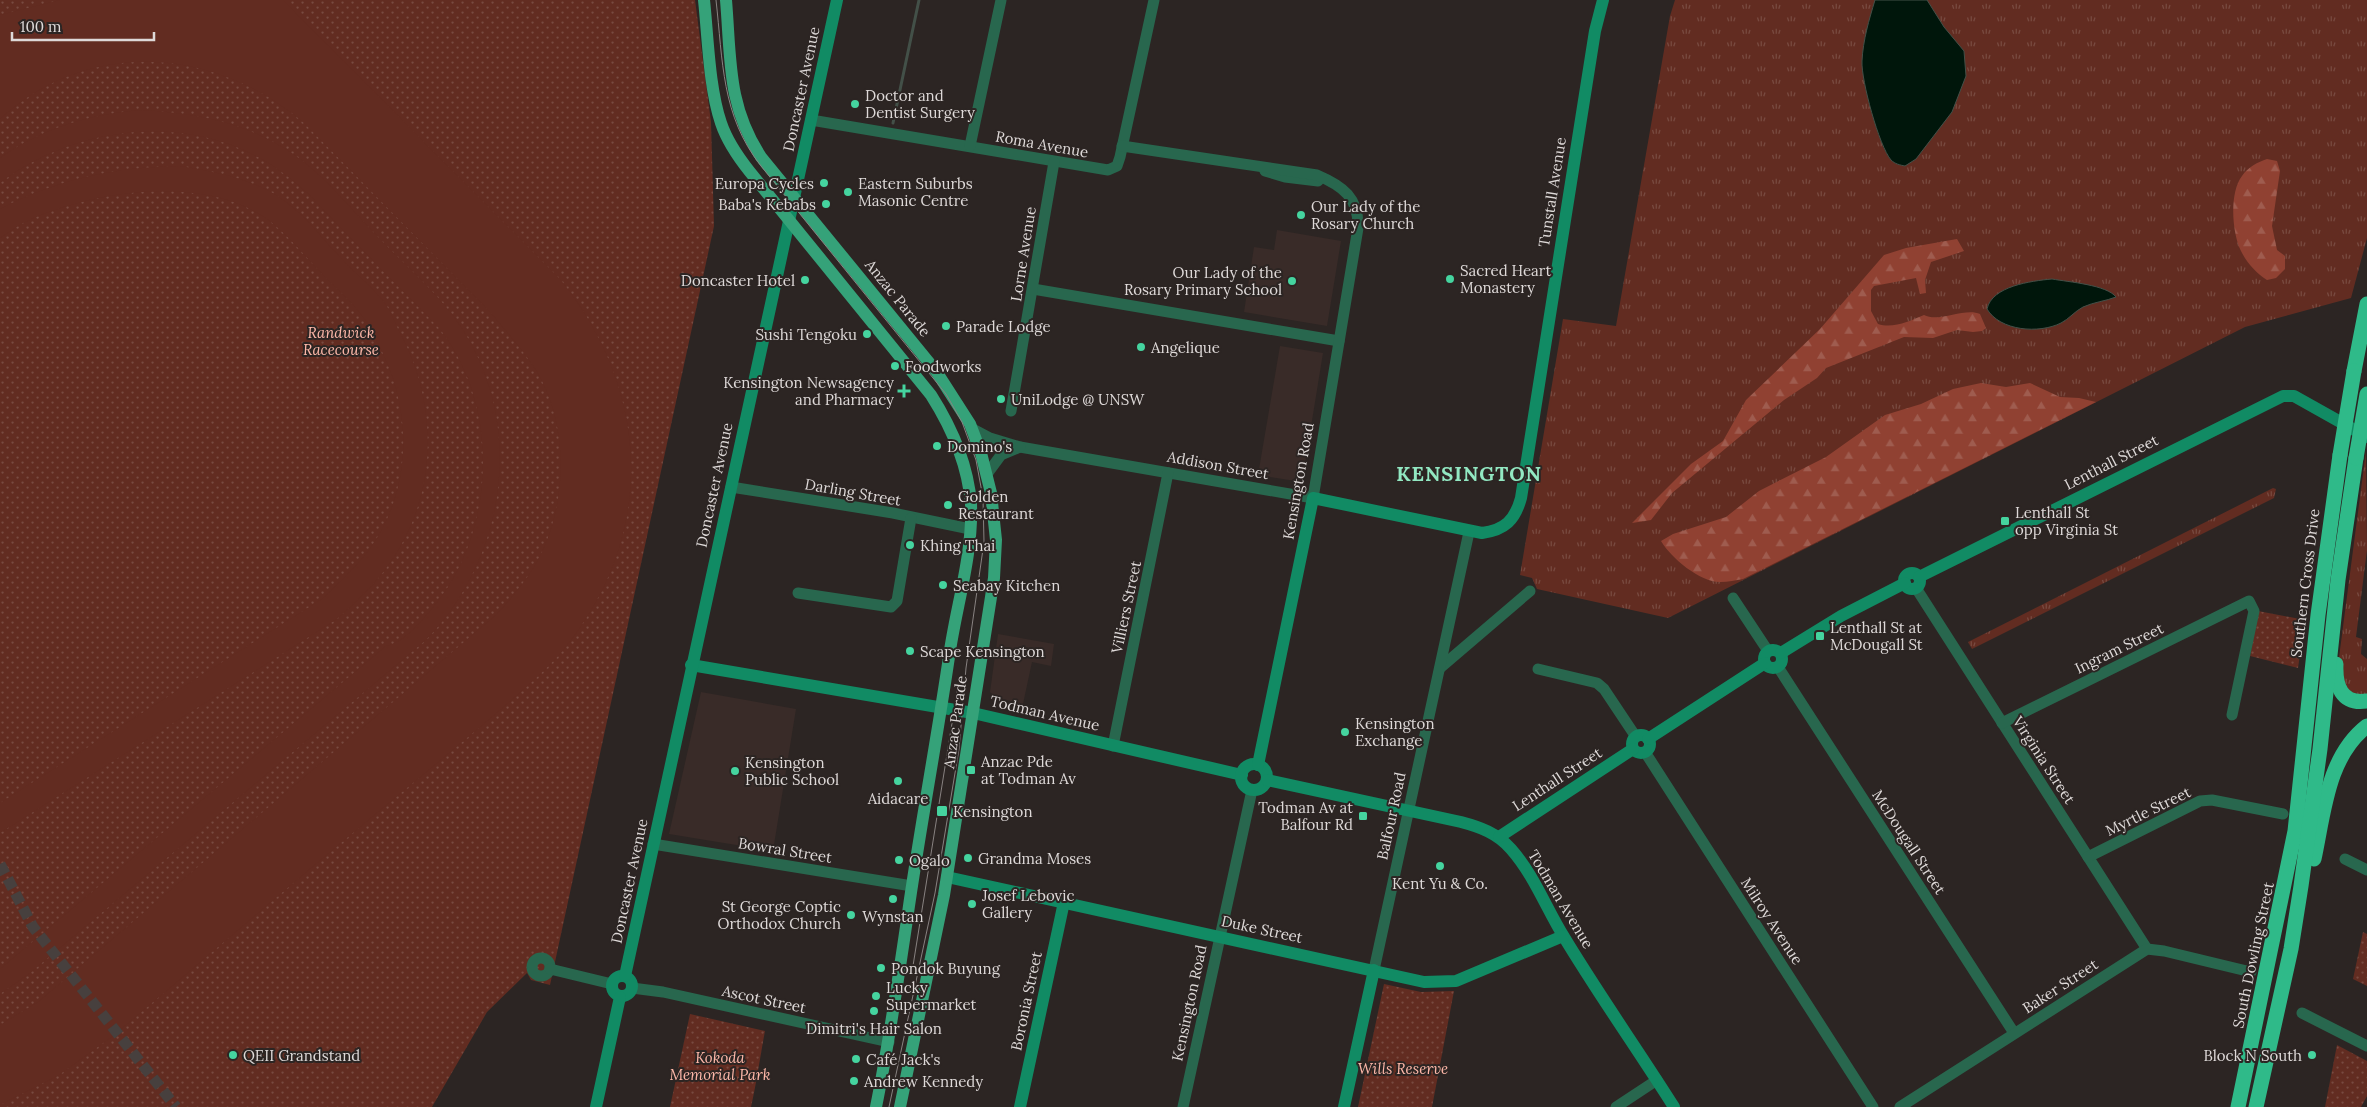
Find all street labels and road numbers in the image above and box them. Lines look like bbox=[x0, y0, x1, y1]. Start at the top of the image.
street label: Doncaster Avenue bbox=[779, 25, 823, 153]
street label: Roma Avenue bbox=[994, 126, 1090, 162]
street label: Tunstall Avenue bbox=[1534, 136, 1570, 248]
street label: Lorne Avenue bbox=[1006, 205, 1040, 303]
street label: Anzac Parade bbox=[860, 255, 935, 340]
street label: Doncaster Avenue bbox=[692, 421, 736, 549]
street label: Kensington Road bbox=[1278, 421, 1318, 541]
street label: Lenthall Street bbox=[2061, 430, 2161, 494]
street label: Addison Street bbox=[1165, 447, 1270, 483]
street label: Darling Street bbox=[803, 474, 903, 510]
street label: Southern Cross Drive bbox=[2286, 508, 2324, 658]
street label: Villiers Street bbox=[1107, 559, 1145, 656]
street label: Ingram Street bbox=[2072, 618, 2167, 678]
street label: Anzac Parade bbox=[939, 674, 971, 771]
street label: Todman Avenue bbox=[988, 691, 1102, 735]
street label: Virginia Street bbox=[2008, 712, 2079, 808]
street label: Lenthall Street bbox=[1509, 743, 1605, 815]
street label: Balfour Road bbox=[1372, 770, 1410, 862]
street label: Myrtle Street bbox=[2102, 782, 2194, 840]
street label: McDougall Street bbox=[1868, 786, 1950, 898]
street label: Doncaster Avenue bbox=[607, 817, 651, 945]
street label: Bowral Street bbox=[737, 833, 833, 867]
street label: Todman Avenue bbox=[1524, 846, 1598, 952]
street label: Milroy Avenue bbox=[1737, 874, 1807, 968]
street label: South Dowling Street bbox=[2228, 880, 2278, 1030]
street label: Duke Street bbox=[1220, 911, 1305, 947]
street label: Kensington Road bbox=[1167, 943, 1211, 1063]
street label: Boronia Street bbox=[1006, 950, 1046, 1052]
street label: Baker Street bbox=[2019, 954, 2101, 1017]
street label: Ascot Street bbox=[719, 981, 808, 1017]

